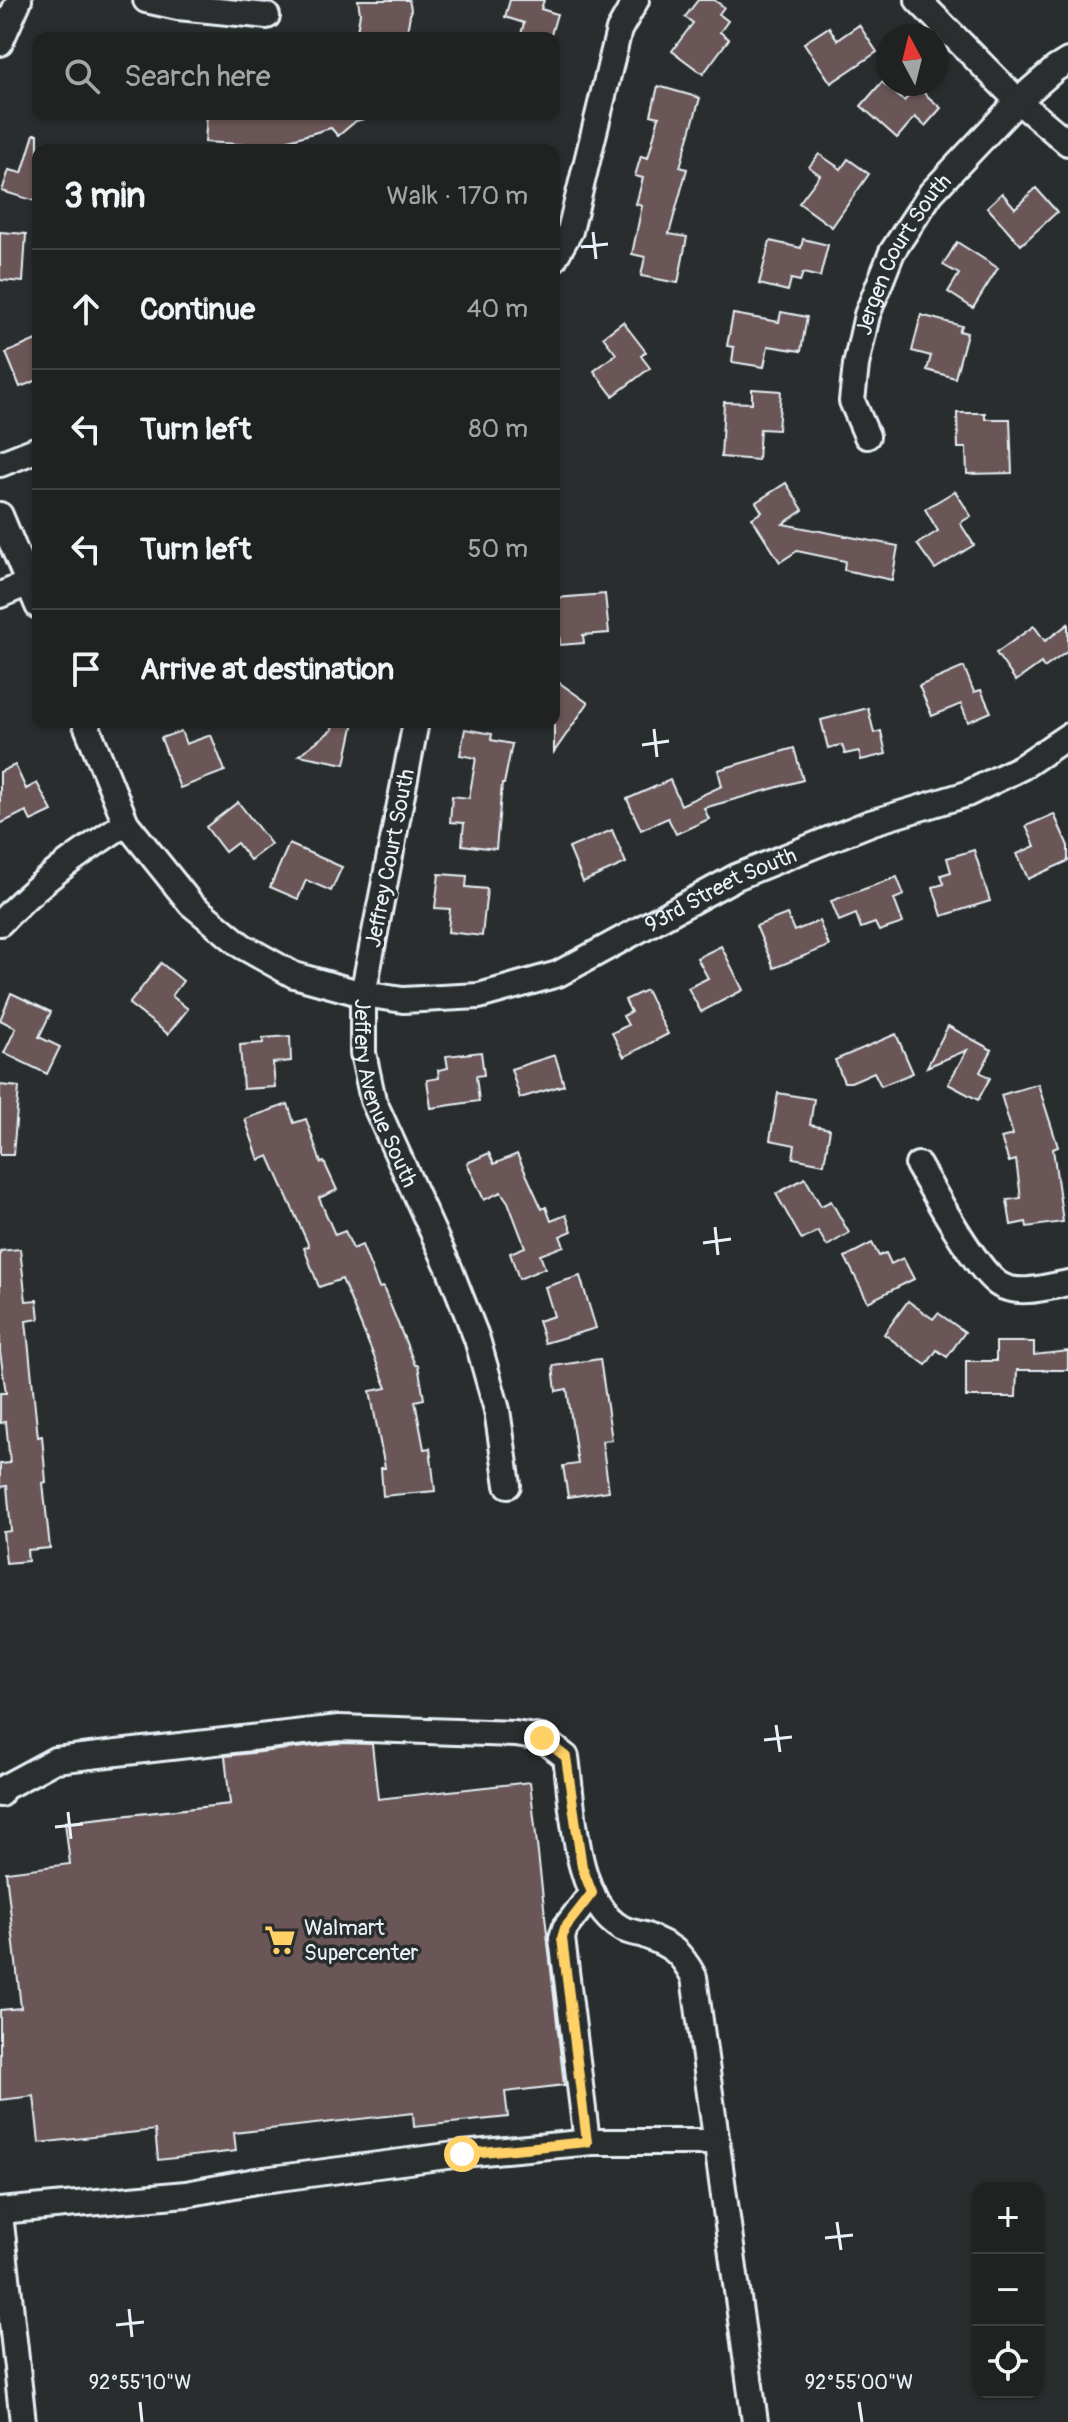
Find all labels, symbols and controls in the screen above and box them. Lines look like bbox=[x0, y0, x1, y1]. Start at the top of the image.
north arrow bbox=[876, 24, 948, 96]
search box bbox=[32, 32, 560, 120]
icon: search bbox=[60, 54, 104, 98]
text: Search here bbox=[124, 58, 271, 95]
street label: Jergen Court South bbox=[850, 168, 957, 338]
text: 3 min bbox=[64, 175, 146, 218]
text: Walk · 170 m bbox=[387, 180, 528, 212]
icon: ahead bbox=[64, 287, 108, 331]
text: Continue bbox=[140, 291, 255, 328]
text: 40 m bbox=[466, 293, 528, 325]
icon: left bbox=[64, 407, 108, 451]
text: Turn left bbox=[140, 411, 251, 448]
text: 80 m bbox=[468, 413, 528, 445]
icon: left bbox=[64, 527, 108, 571]
text: Turn left bbox=[140, 531, 251, 568]
text: 50 m bbox=[467, 533, 528, 565]
icon: arrive bbox=[64, 647, 108, 691]
text: Arrive at destination bbox=[140, 651, 394, 688]
street label: Jeffrey Court South bbox=[359, 767, 421, 950]
street label: 93rd Street South bbox=[640, 841, 801, 939]
street label: Jeffery Avenue South bbox=[348, 999, 424, 1192]
route end bbox=[524, 1720, 560, 1756]
place label: Walmart Supercenter bbox=[304, 1914, 419, 1967]
supermarket icon: Walmart Supercenter bbox=[263, 1923, 297, 1957]
route start bbox=[444, 2136, 480, 2172]
map controls bbox=[972, 2182, 1044, 2398]
button: + bbox=[972, 2182, 1044, 2254]
button: − bbox=[972, 2254, 1044, 2326]
button: locate bbox=[972, 2326, 1044, 2398]
text: 92°55'10"W bbox=[89, 2370, 191, 2395]
text: 92°55'00"W bbox=[805, 2370, 913, 2395]

